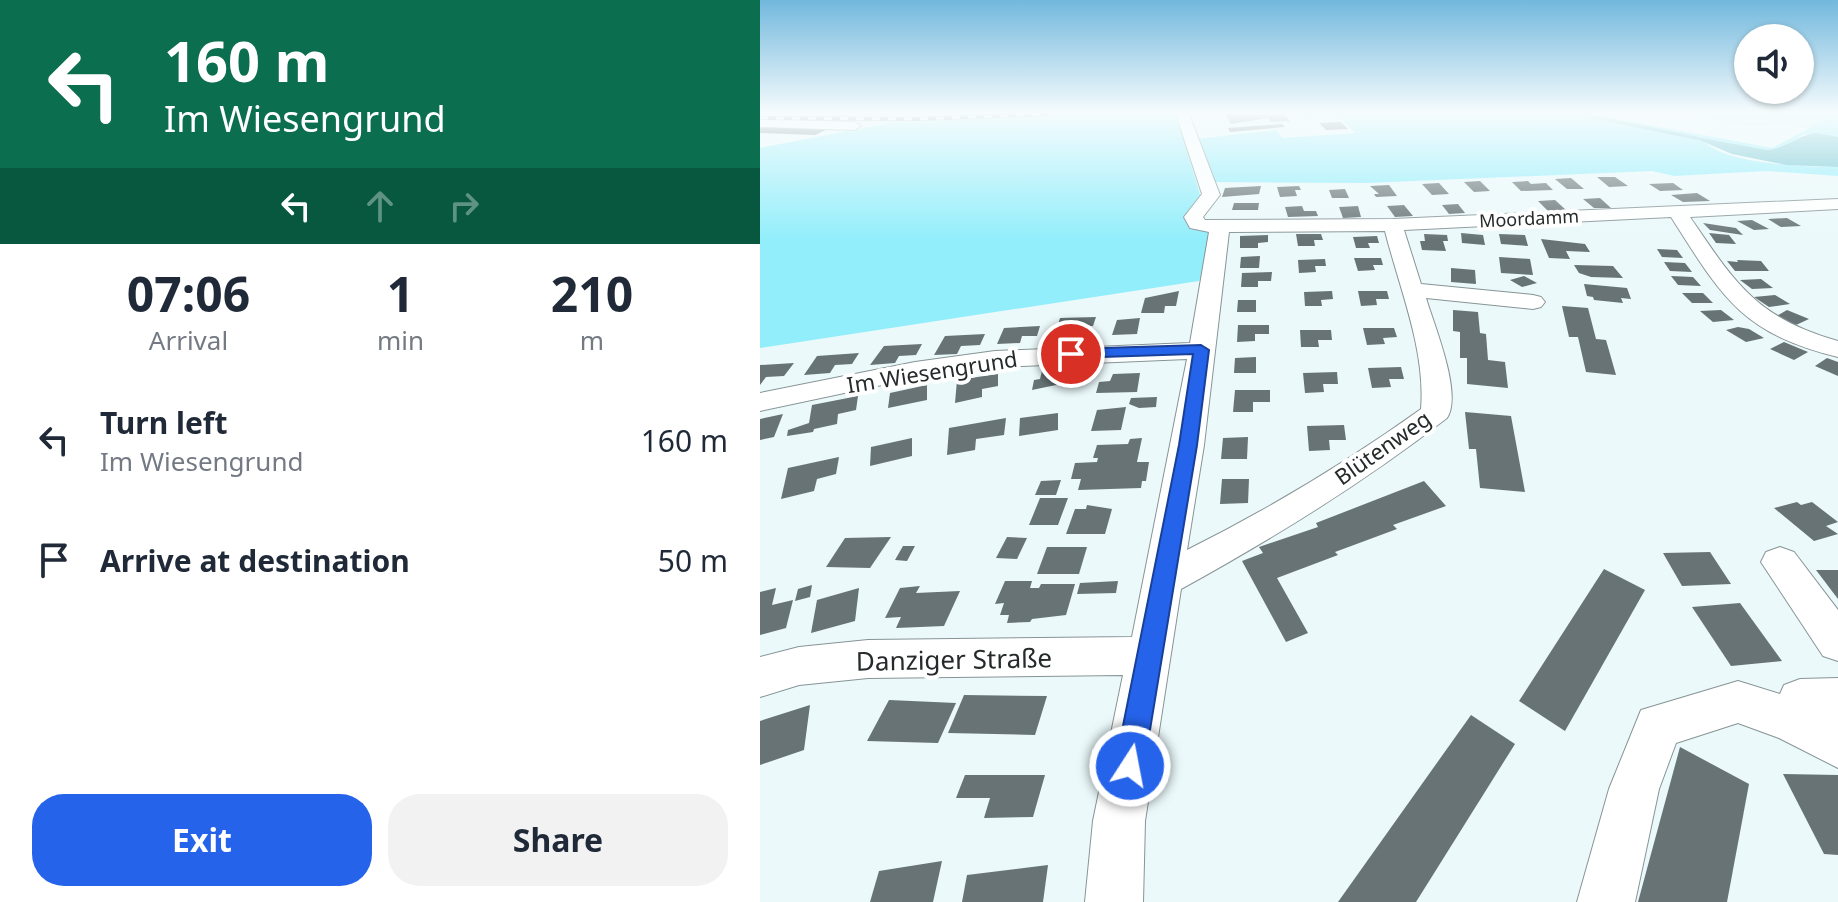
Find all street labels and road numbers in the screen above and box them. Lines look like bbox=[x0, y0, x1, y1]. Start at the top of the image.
street label: Moordamm bbox=[1478, 203, 1580, 233]
street label: Im Wiesengrund bbox=[845, 343, 1019, 399]
street label: Blütenweg bbox=[1328, 403, 1436, 491]
street label: Danziger Straße bbox=[856, 639, 1052, 679]

